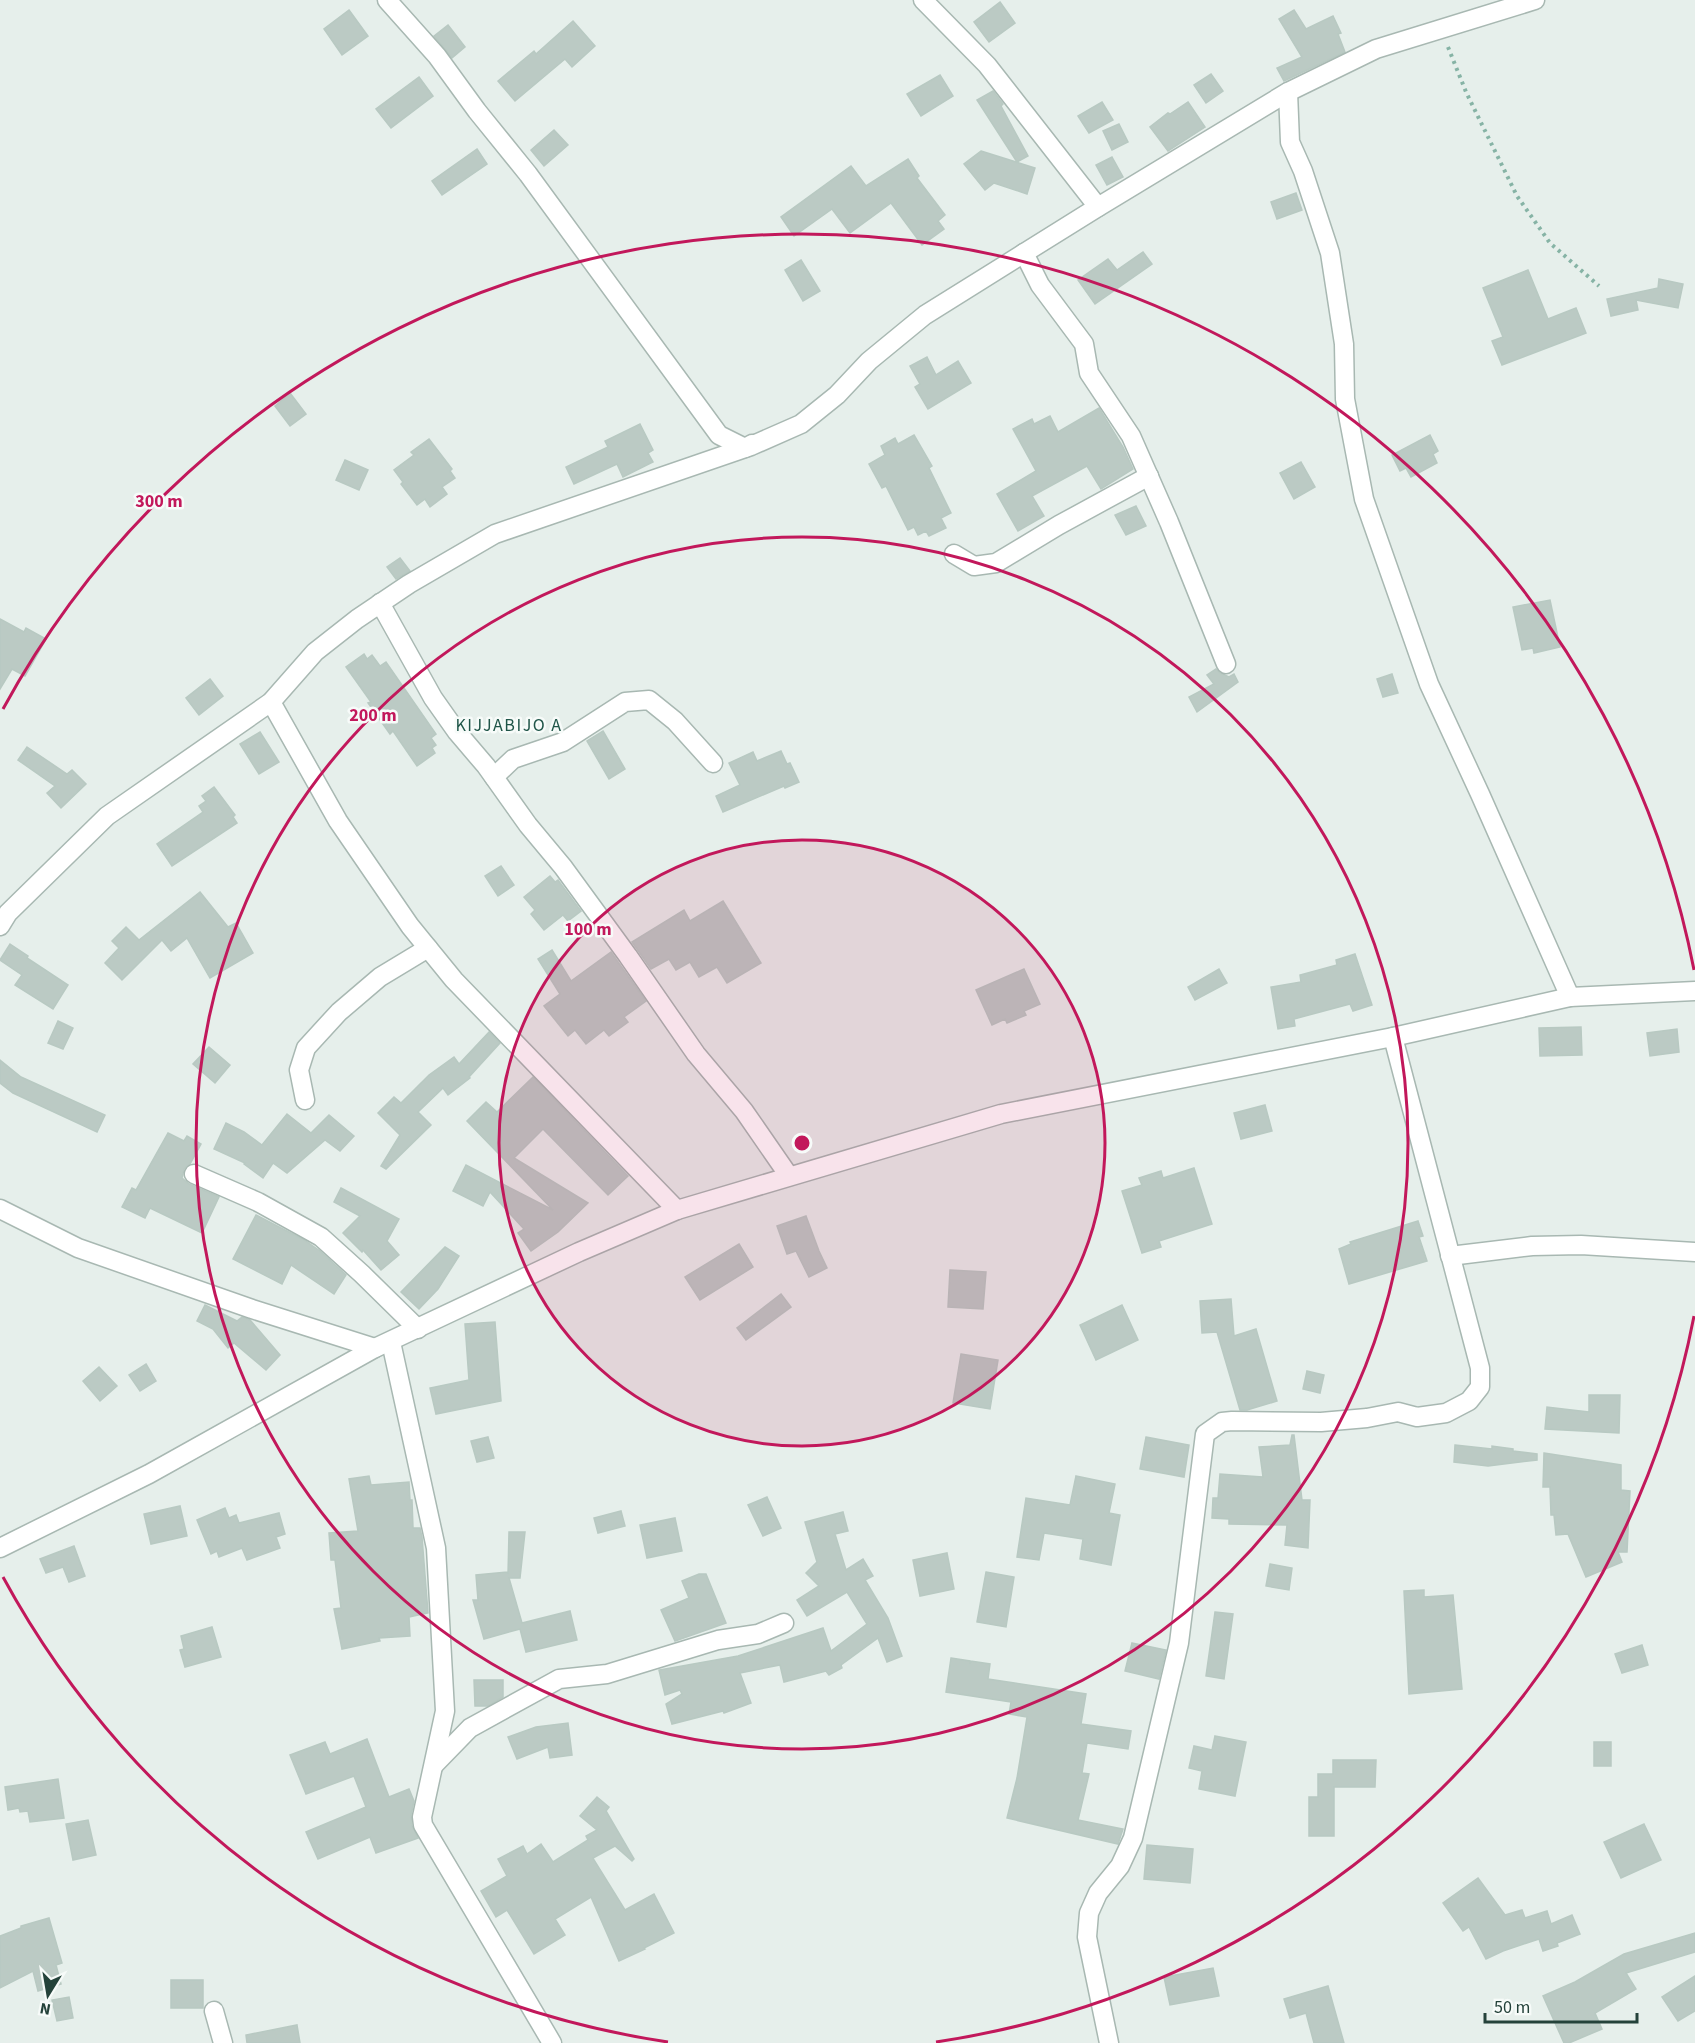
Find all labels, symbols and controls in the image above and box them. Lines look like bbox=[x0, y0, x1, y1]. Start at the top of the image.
text: 300 m bbox=[135, 489, 183, 514]
text: 200 m bbox=[349, 703, 397, 728]
district label: KIJJABIJO A bbox=[455, 713, 563, 738]
text: 100 m bbox=[564, 917, 612, 942]
centre of rings bbox=[792, 1133, 812, 1153]
north arrow bbox=[18, 1965, 78, 2025]
scale bar bbox=[1485, 1986, 1636, 2024]
text: 50 m bbox=[1494, 1995, 1530, 2020]
text: N bbox=[38, 1997, 53, 2021]

